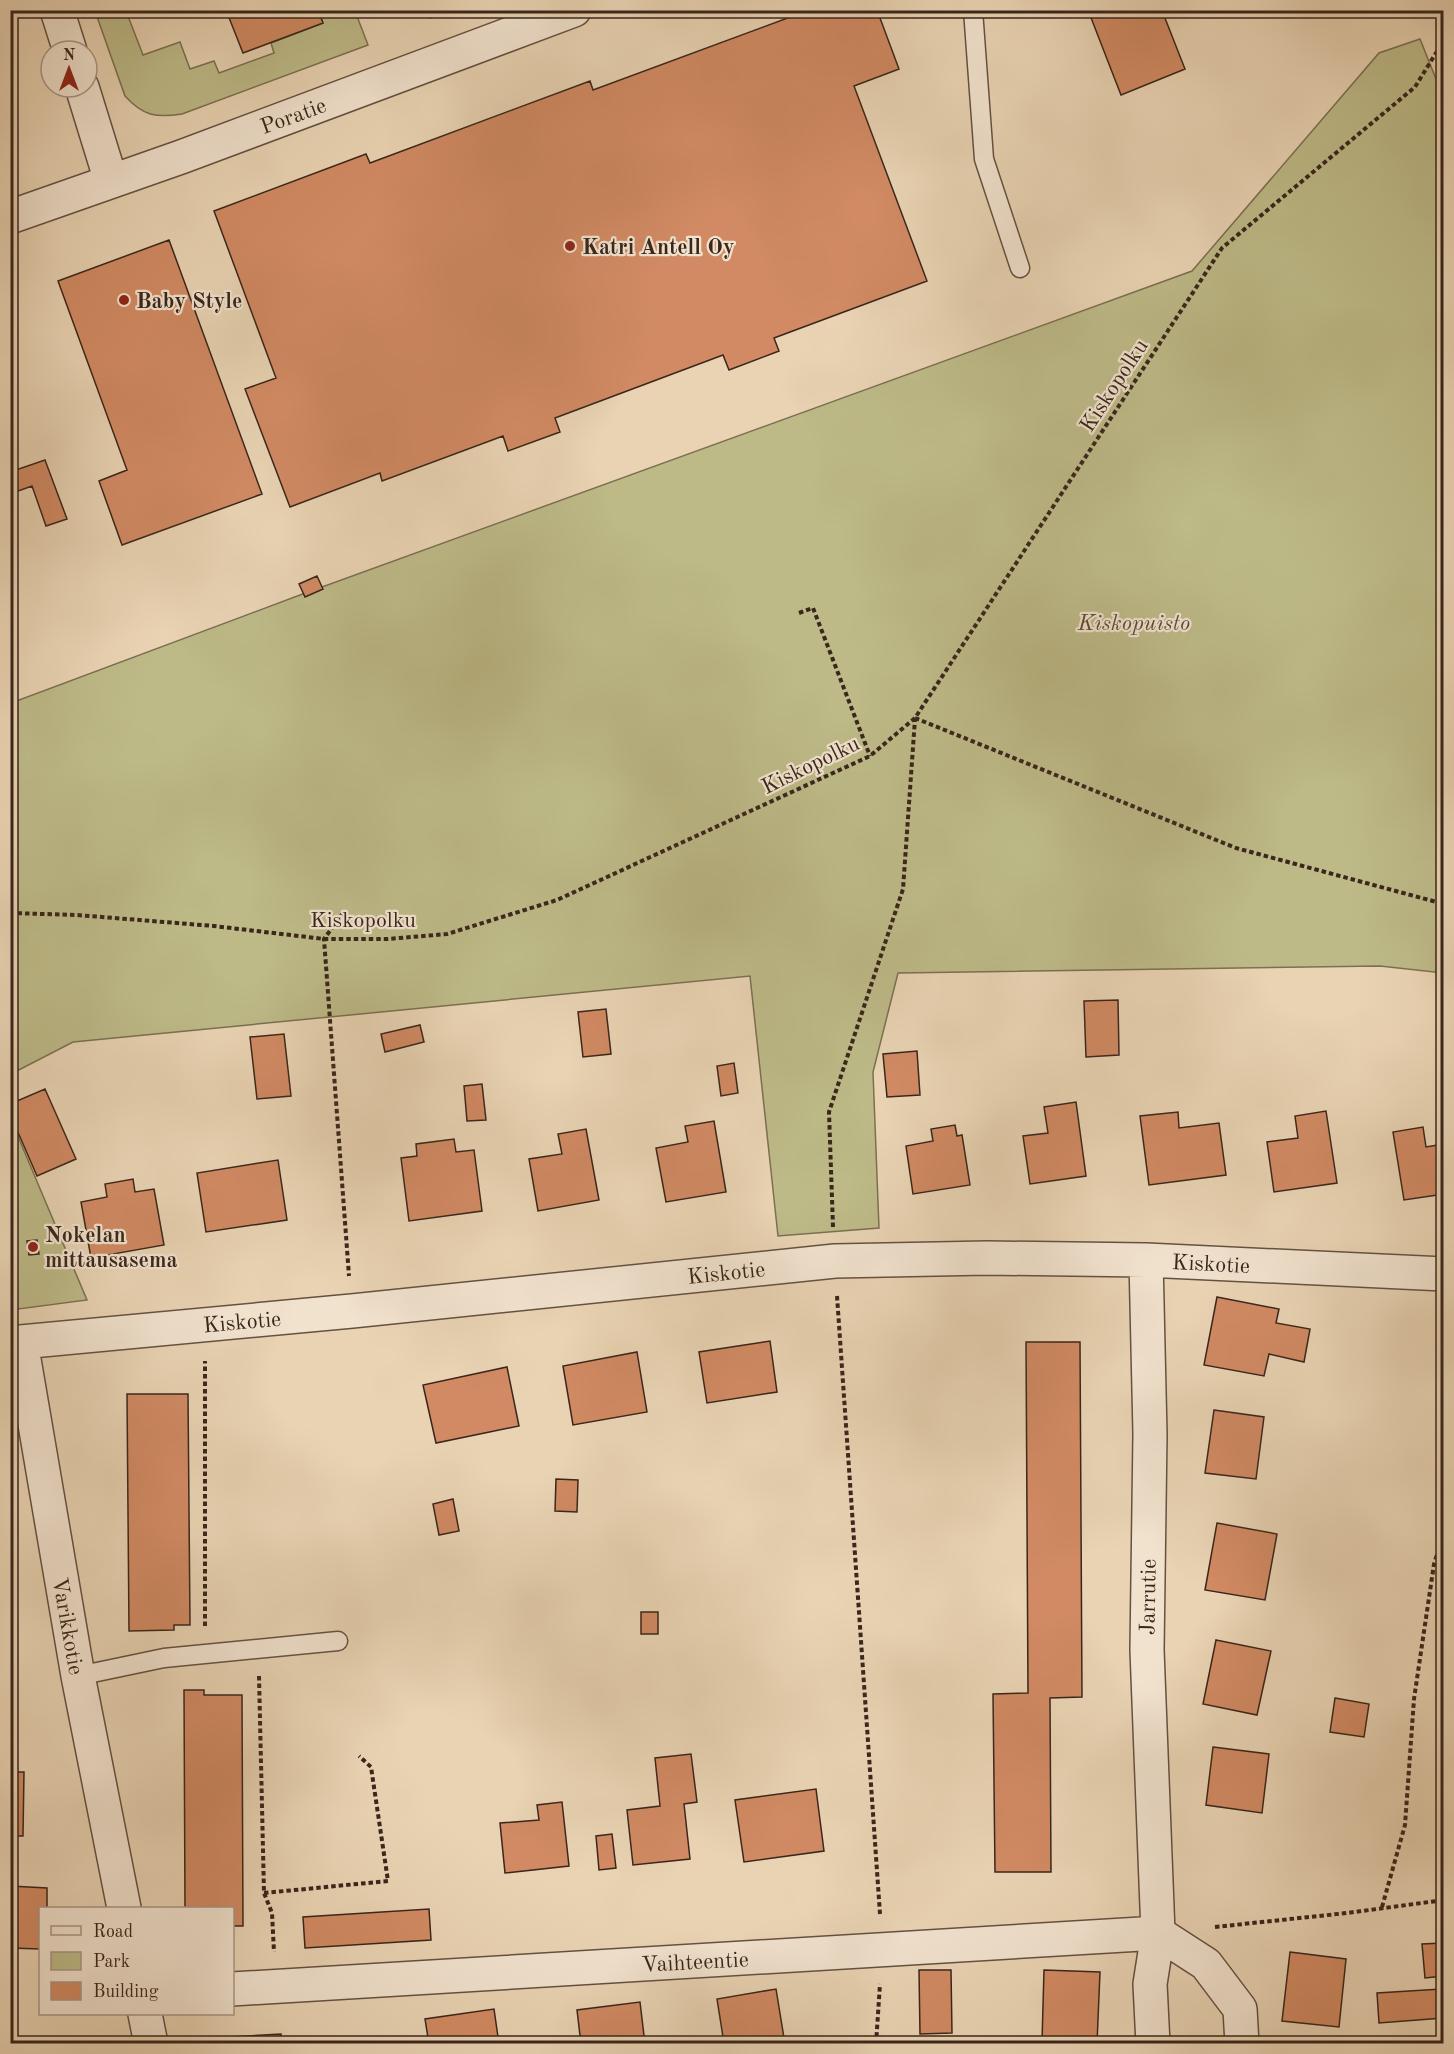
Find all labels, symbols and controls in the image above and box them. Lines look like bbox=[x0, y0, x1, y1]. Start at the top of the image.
north arrow bbox=[39, 39, 99, 99]
text: N bbox=[63, 48, 76, 64]
street label: Poratie bbox=[258, 95, 330, 139]
place label: Katri Antell Oy bbox=[582, 237, 734, 259]
marker: Katri Antell Oy bbox=[563, 239, 577, 253]
place label: Baby Style bbox=[136, 291, 242, 313]
marker: Baby Style bbox=[117, 293, 131, 307]
street label: Kiskopolku bbox=[1077, 335, 1153, 436]
park label: Kiskopuisto bbox=[1077, 613, 1190, 635]
street label: Kiskopolku bbox=[758, 733, 864, 799]
street label: Kiskopolku bbox=[310, 910, 416, 932]
place label: Nokelan mittausasema bbox=[45, 1225, 178, 1272]
marker: Nokelan mittausasema bbox=[26, 1240, 40, 1254]
street label: Kiskotie bbox=[1171, 1252, 1251, 1278]
street label: Kiskotie bbox=[686, 1259, 766, 1289]
street label: Kiskotie bbox=[202, 1309, 282, 1337]
street label: Jarrutie bbox=[1137, 1559, 1161, 1635]
street label: Varikkotie bbox=[48, 1576, 86, 1677]
legend bbox=[39, 1907, 234, 2015]
text: Road bbox=[93, 1923, 133, 1941]
street label: Vaihteentie bbox=[641, 1949, 749, 1977]
text: Park bbox=[93, 1953, 130, 1971]
text: Building bbox=[93, 1983, 159, 2001]

